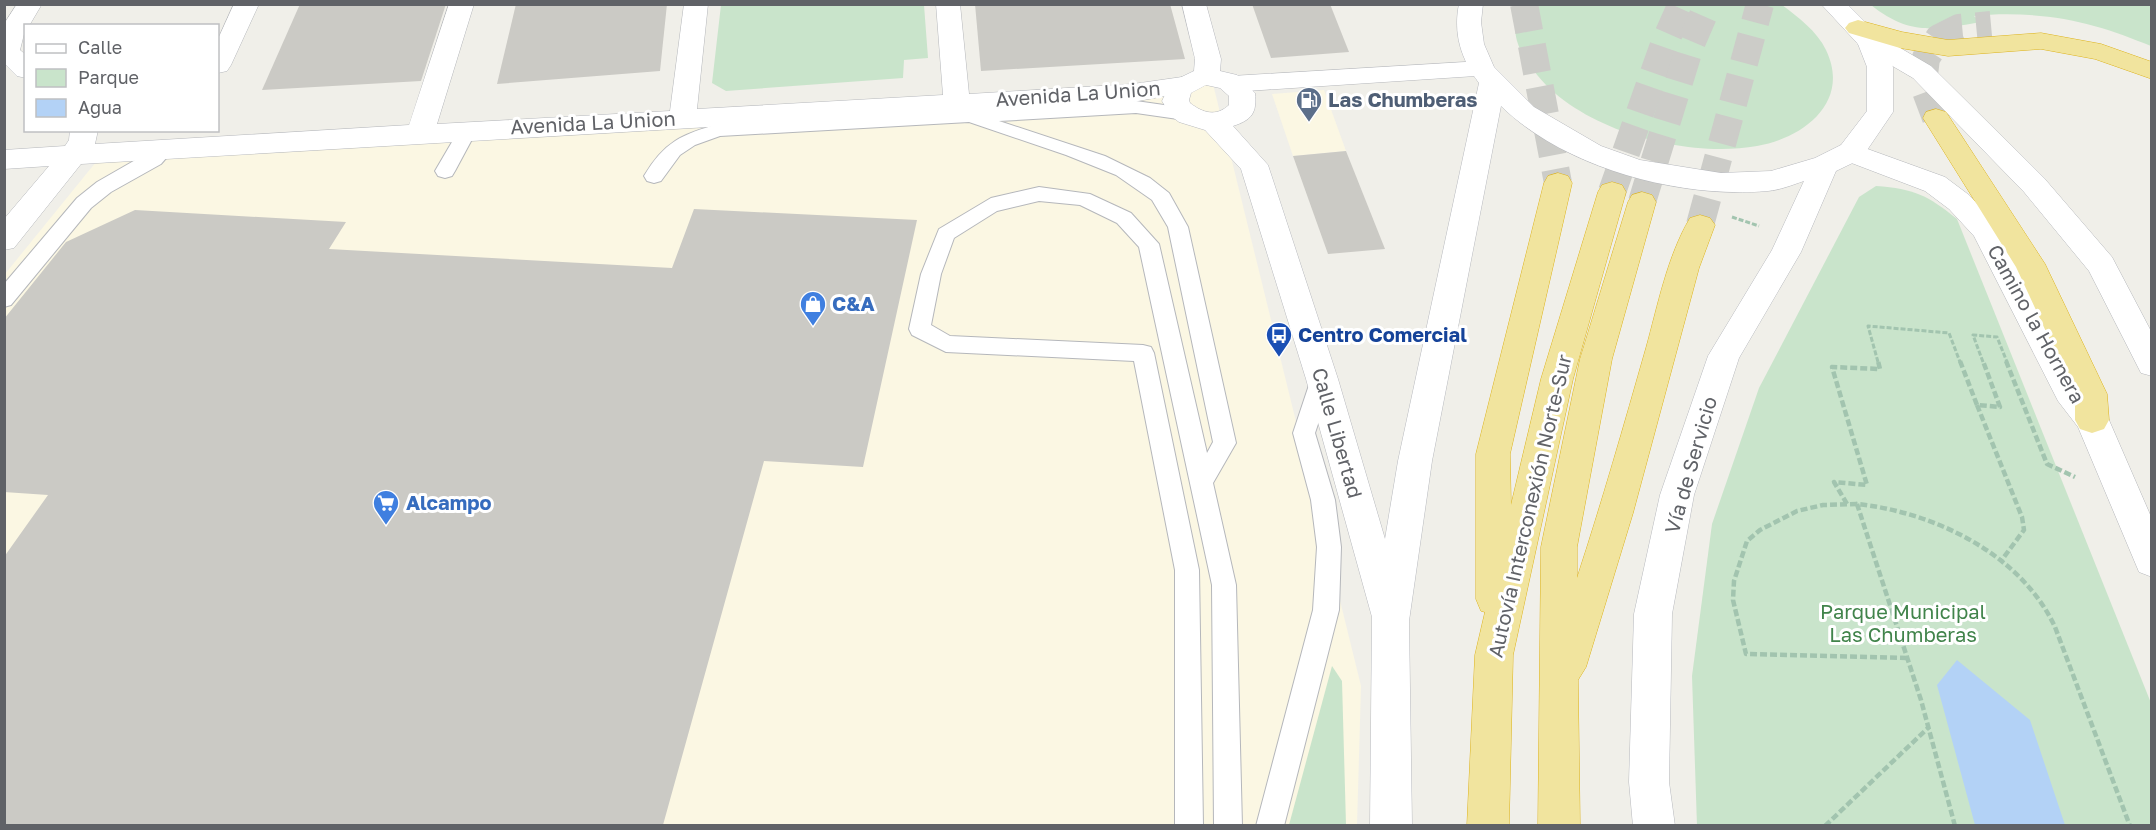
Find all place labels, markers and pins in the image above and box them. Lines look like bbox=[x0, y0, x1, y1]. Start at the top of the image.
fuel station icon: Las Chumberas bbox=[1294, 85, 1324, 123]
place label: Las Chumberas bbox=[1328, 87, 1478, 111]
shop icon: C&A bbox=[798, 289, 828, 327]
place label: C&A bbox=[832, 291, 875, 315]
bus stop icon: Centro Comercial bbox=[1264, 320, 1294, 358]
place label: Centro Comercial bbox=[1298, 322, 1467, 346]
supermarket icon: Alcampo bbox=[371, 488, 401, 526]
place label: Alcampo bbox=[406, 490, 492, 514]

